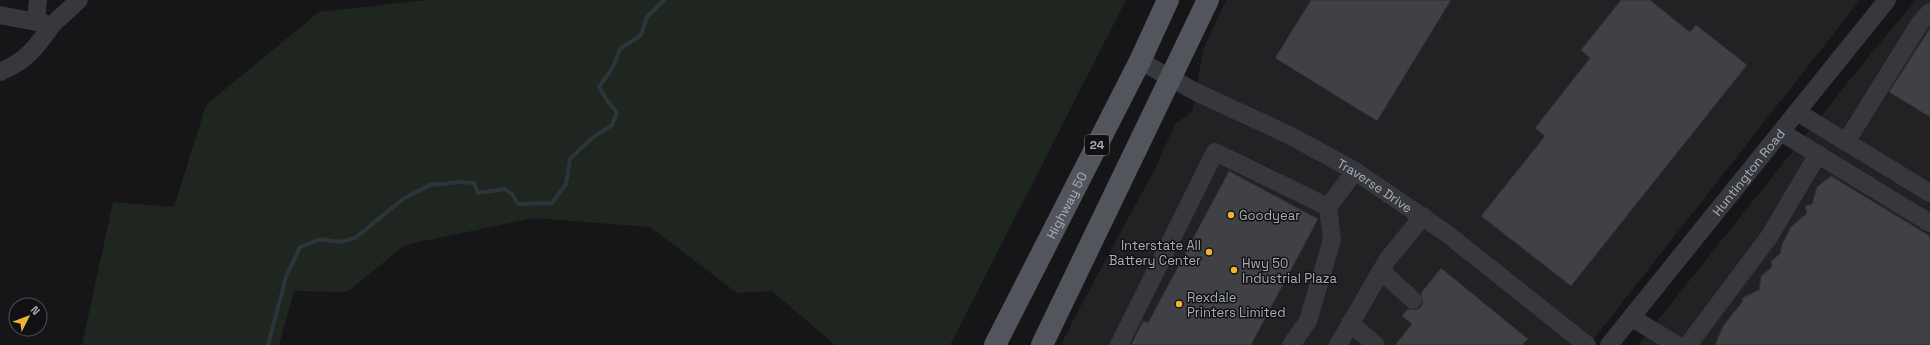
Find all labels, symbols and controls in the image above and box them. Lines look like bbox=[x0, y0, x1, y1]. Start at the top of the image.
street label: Huntington Road bbox=[1708, 125, 1788, 219]
road number: 24 bbox=[1085, 135, 1109, 155]
street label: Traverse Drive bbox=[1334, 154, 1416, 216]
street label: Highway 50 bbox=[1042, 169, 1091, 242]
place label: Goodyear bbox=[1239, 207, 1300, 224]
marker: Goodyear bbox=[1226, 210, 1236, 220]
place label: Interstate All Battery Center bbox=[1109, 237, 1201, 269]
marker: Interstate All Battery Center bbox=[1204, 247, 1214, 257]
place label: Hwy 50 Industrial Plaza bbox=[1242, 255, 1337, 287]
marker: Hwy 50 Industrial Plaza bbox=[1229, 265, 1239, 275]
place label: Rexdale Printers Limited bbox=[1187, 289, 1286, 321]
north arrow bbox=[8, 297, 48, 337]
marker: Rexdale Printers Limited bbox=[1174, 299, 1184, 309]
text: N bbox=[28, 303, 43, 318]

